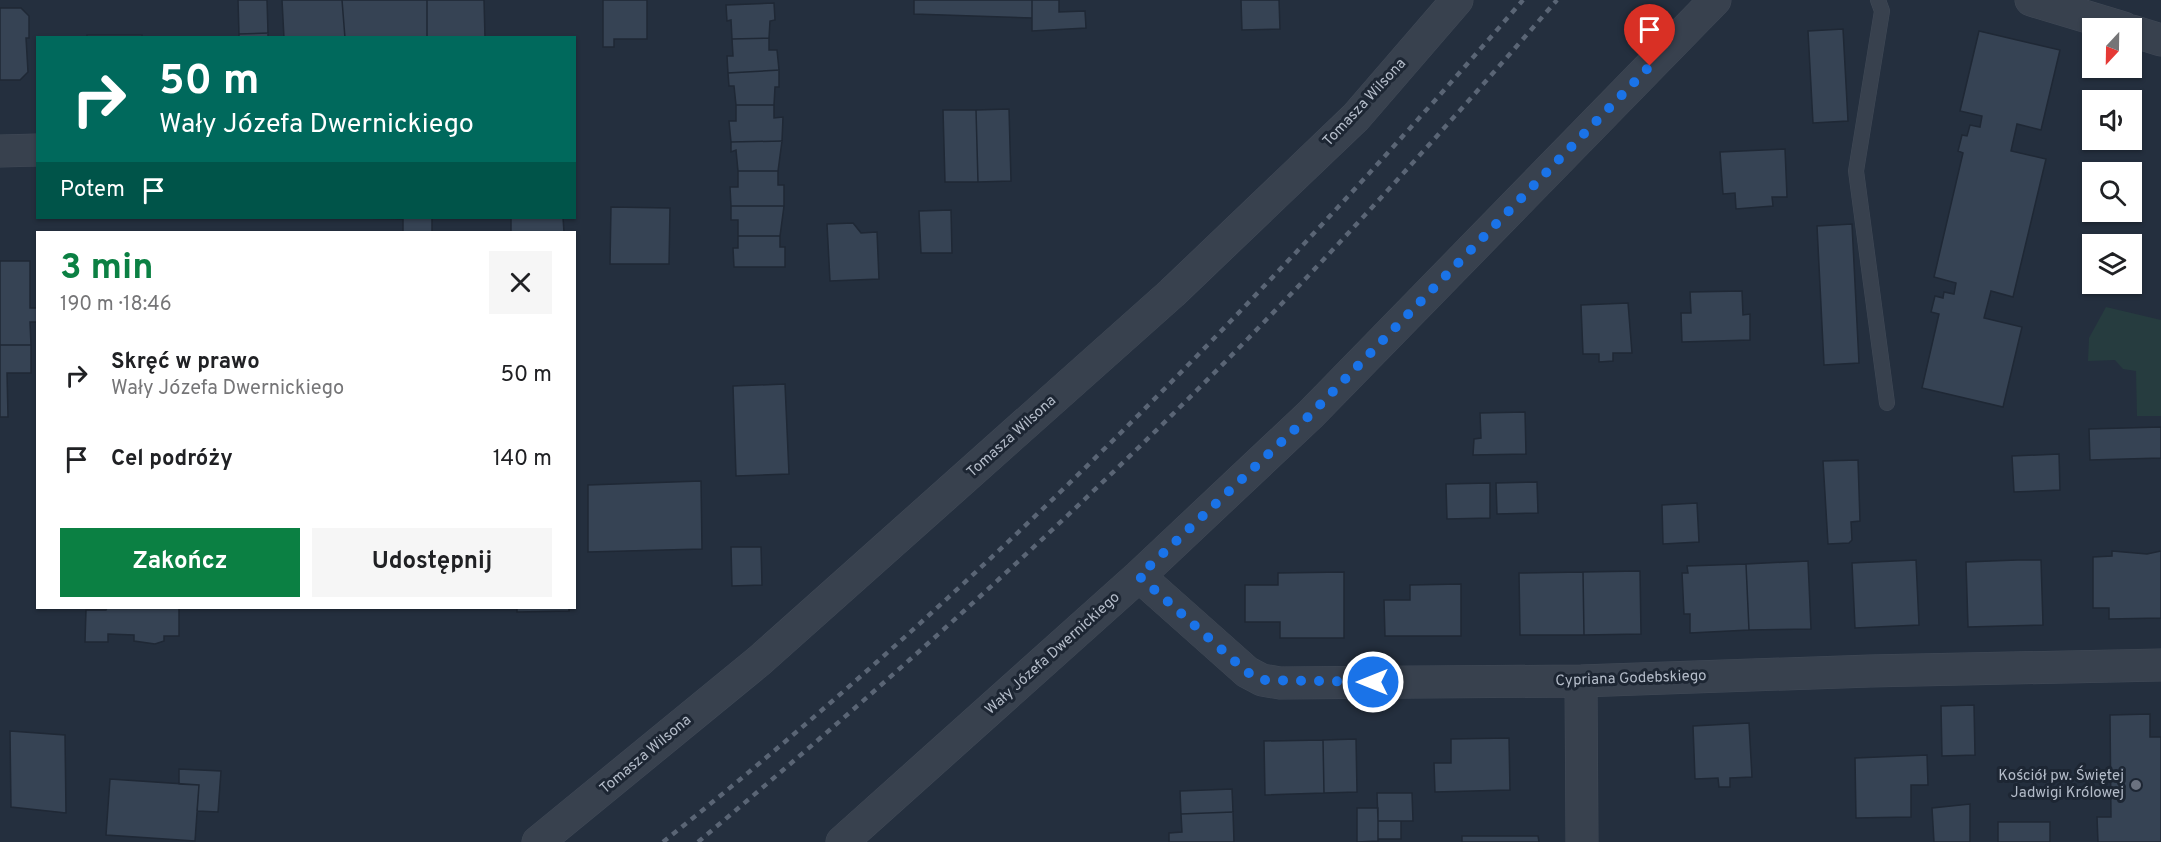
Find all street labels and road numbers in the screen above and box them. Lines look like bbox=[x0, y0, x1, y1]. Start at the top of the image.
street label: Tomasza Wilsona bbox=[1319, 55, 1411, 151]
street label: Tomasza Wilsona bbox=[963, 392, 1061, 482]
street label: Wały Józefa Dwernickiego bbox=[982, 588, 1124, 720]
street label: Cypriana Godebskiego bbox=[1555, 667, 1707, 691]
street label: Tomasza Wilsona bbox=[596, 711, 696, 799]

